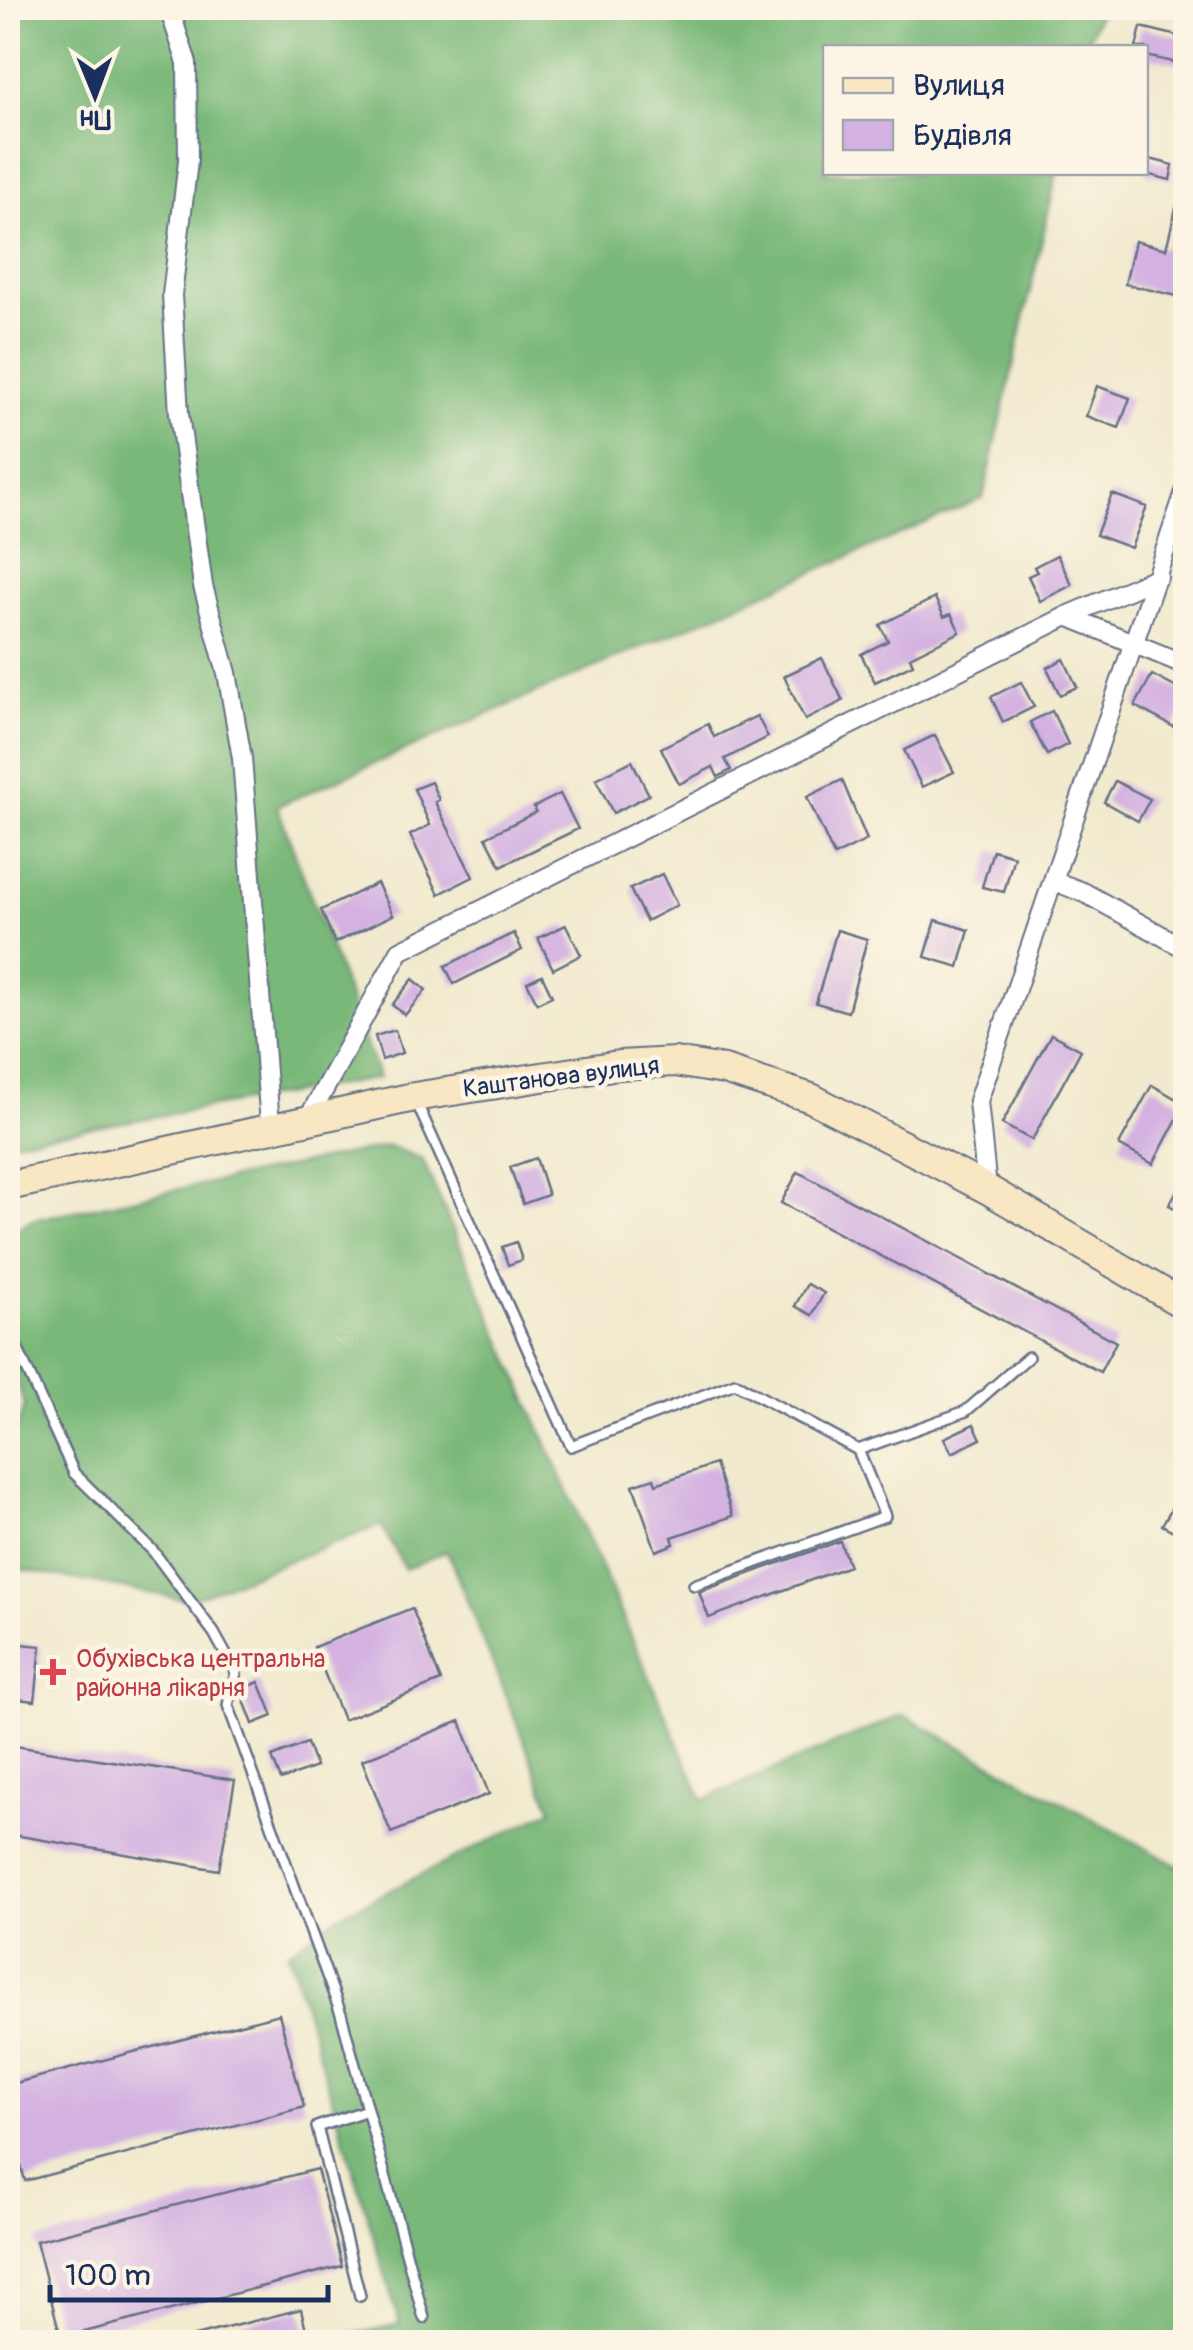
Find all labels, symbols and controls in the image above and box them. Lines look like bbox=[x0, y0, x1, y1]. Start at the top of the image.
north arrow bbox=[45, 45, 145, 145]
legend bbox=[823, 45, 1148, 175]
text: Вулиця bbox=[913, 67, 1005, 104]
text: Пн bbox=[80, 101, 111, 136]
text: Будівля bbox=[913, 117, 1012, 154]
street label: Каштанова вулиця bbox=[461, 1050, 661, 1105]
place label: Обухівська центральна районна лікарня bbox=[76, 1644, 325, 1704]
marker: Обухівська центральна районна лікарня bbox=[40, 1659, 66, 1685]
scale bar bbox=[50, 2240, 328, 2302]
text: 100 m bbox=[65, 2257, 151, 2294]

